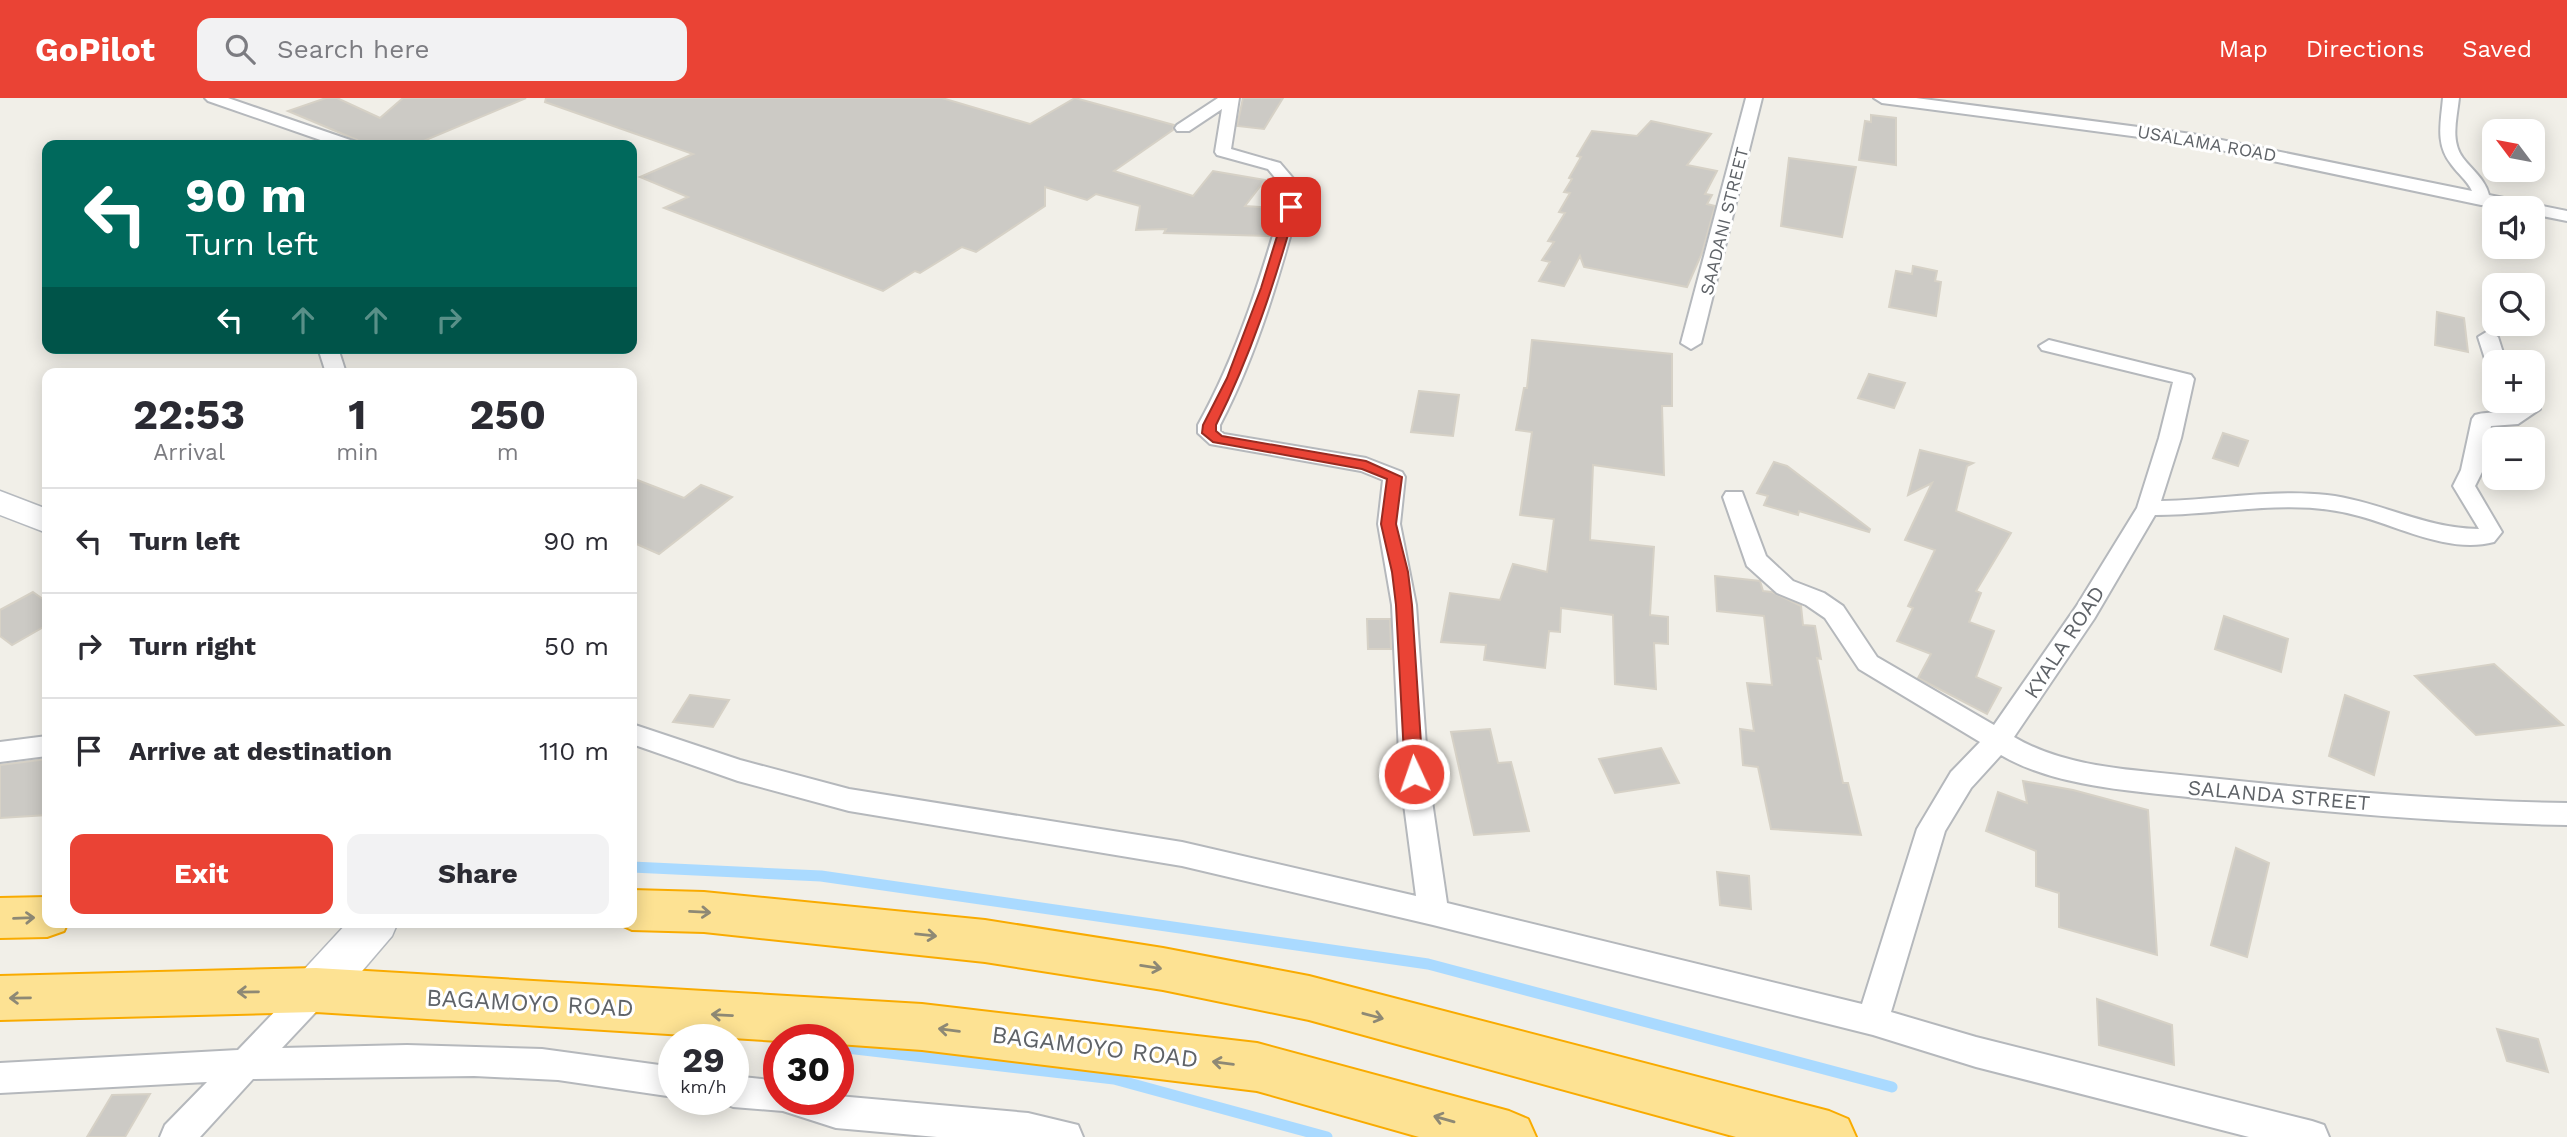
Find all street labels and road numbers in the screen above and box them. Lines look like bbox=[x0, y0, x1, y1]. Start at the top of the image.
street label: USALAMA ROAD bbox=[2136, 120, 2278, 166]
street label: SAADANI STREET bbox=[1695, 145, 1753, 297]
street label: KYALA ROAD bbox=[2018, 581, 2110, 703]
street label: SALANDA STREET bbox=[2187, 775, 2371, 815]
street label: BAGAMOYO ROAD bbox=[426, 984, 634, 1022]
street label: BAGAMOYO ROAD bbox=[990, 1020, 1200, 1074]

